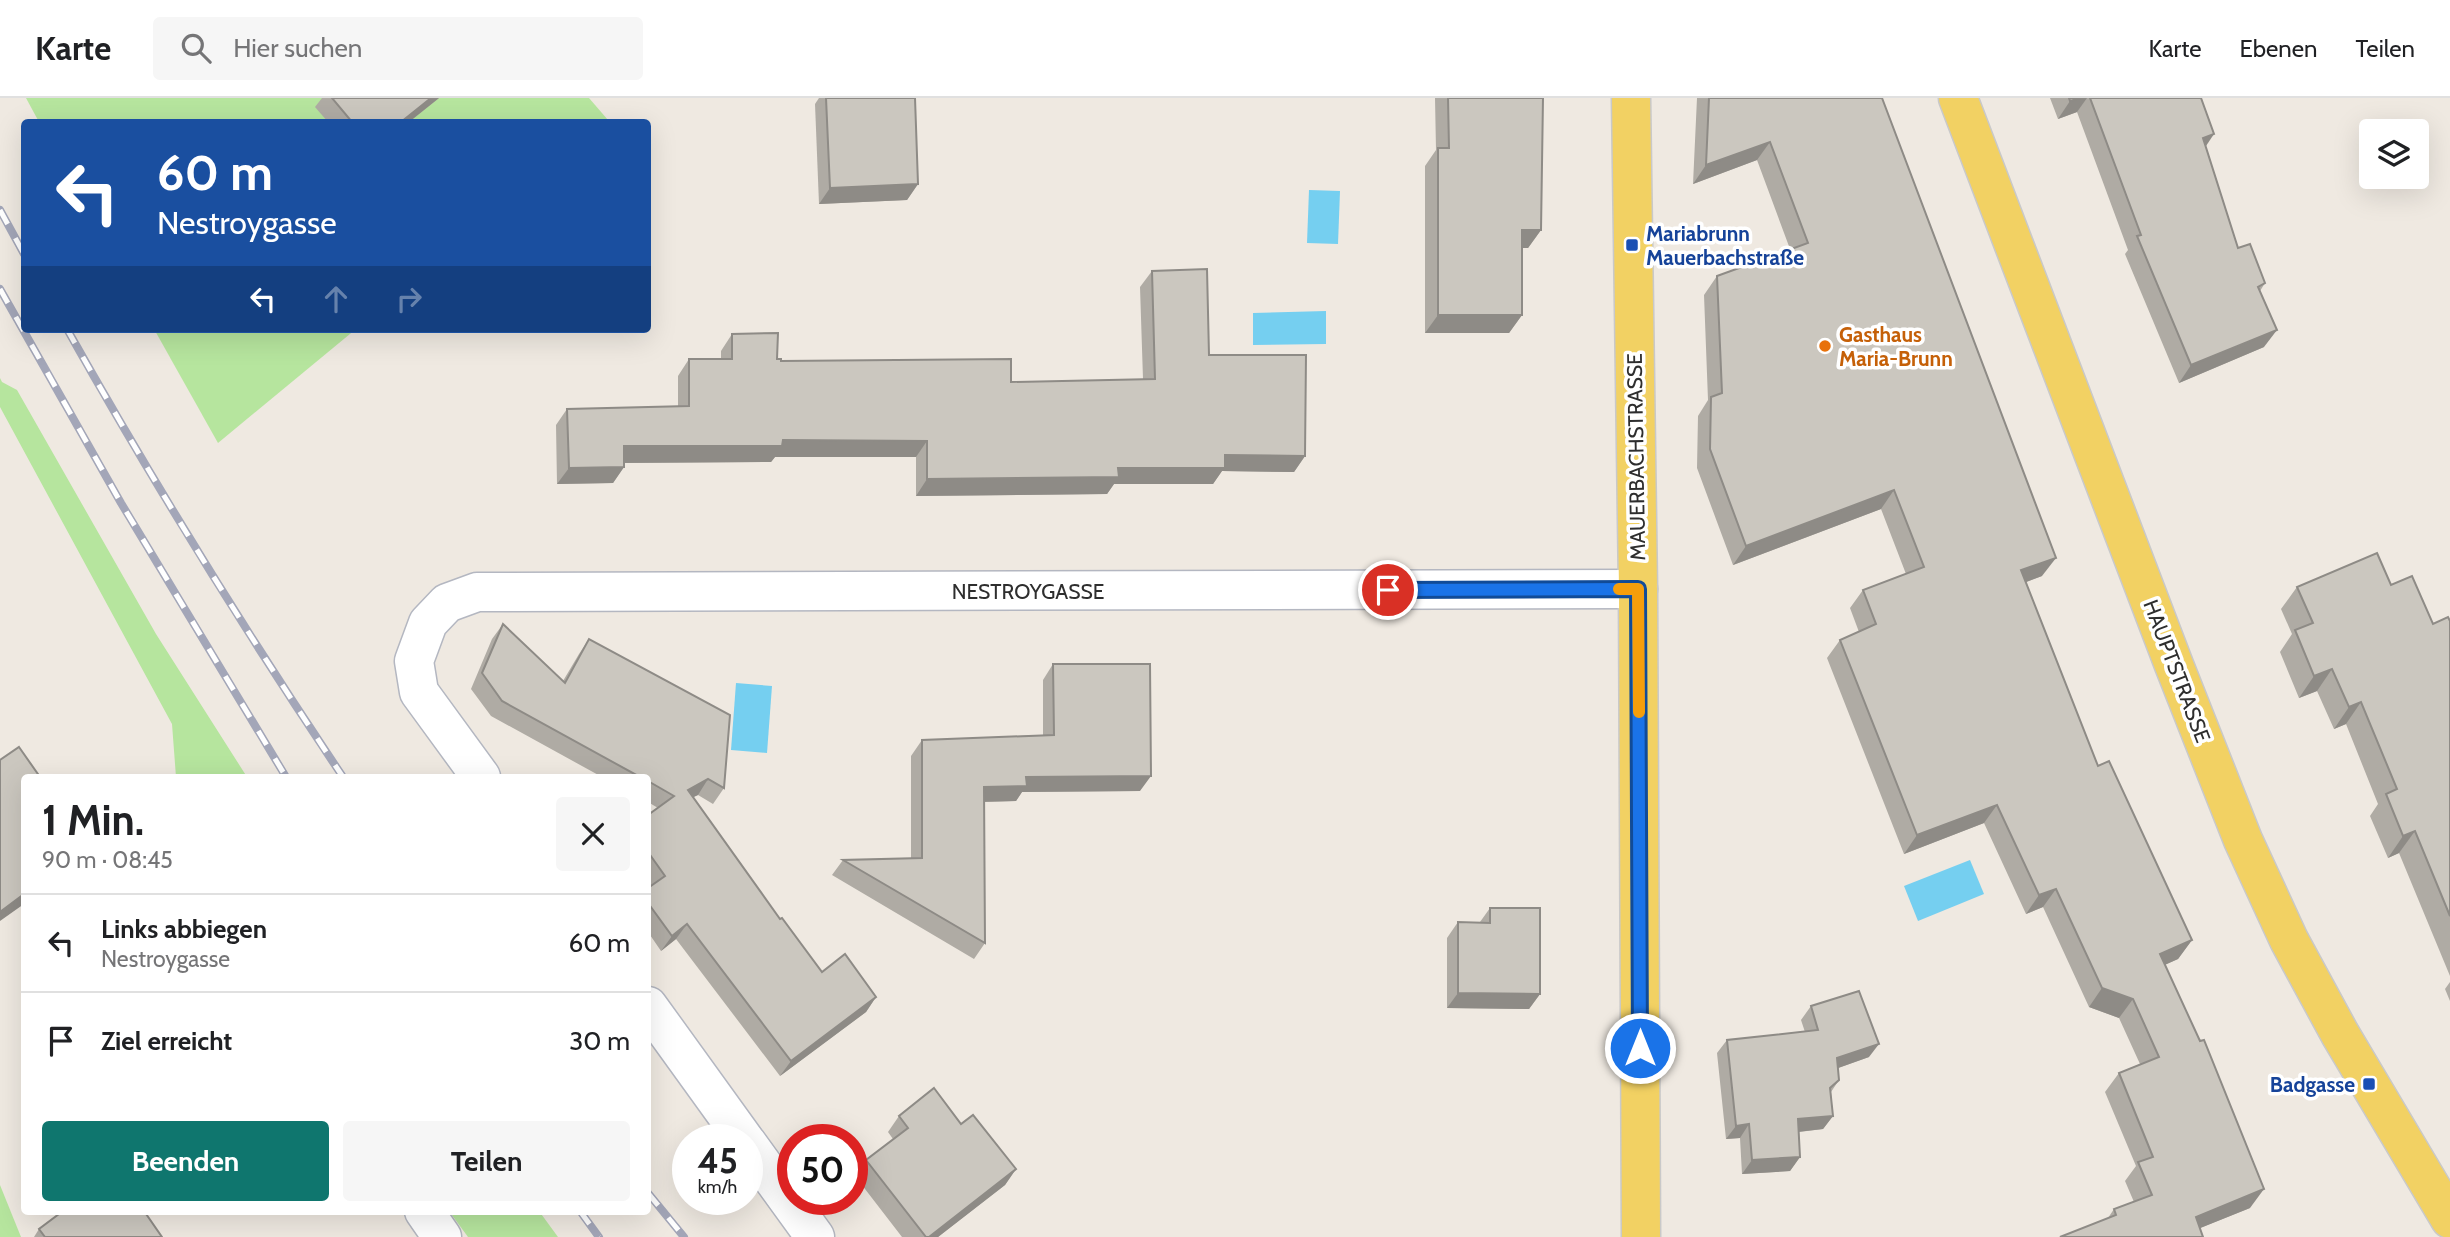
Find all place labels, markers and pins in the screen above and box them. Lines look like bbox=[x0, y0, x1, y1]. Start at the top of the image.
place label: Mariabrunn Mauerbachstraße bbox=[1646, 221, 1804, 270]
marker: Mariabrunn Mauerbachstraße bbox=[1624, 237, 1640, 253]
place label: Gasthaus Maria-Brunn bbox=[1839, 322, 1953, 371]
marker: Gasthaus Maria-Brunn bbox=[1817, 338, 1833, 354]
pin bbox=[1358, 560, 1418, 620]
place label: Badgasse bbox=[2270, 1072, 2355, 1097]
marker: Badgasse bbox=[2361, 1076, 2377, 1092]

